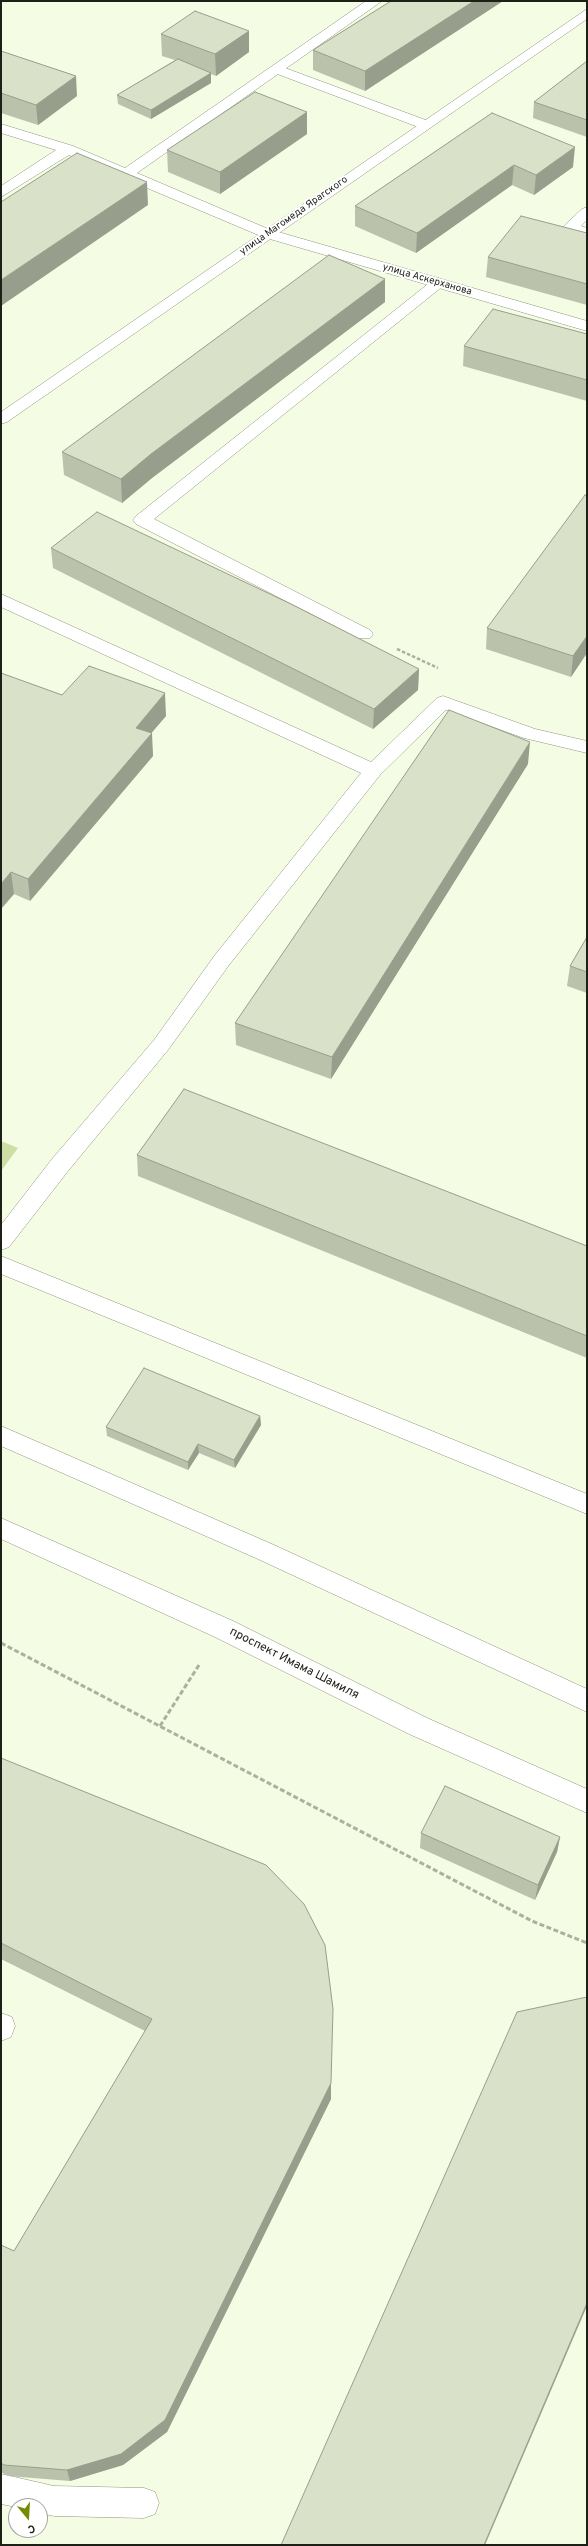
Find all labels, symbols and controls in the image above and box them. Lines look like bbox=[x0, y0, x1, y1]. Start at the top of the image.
street label: улица Магомеда Ярагского bbox=[238, 174, 350, 258]
street label: улица Аскерханова bbox=[381, 261, 473, 299]
street label: проспект Имама Шамиля bbox=[227, 1625, 361, 1703]
north arrow bbox=[8, 2498, 48, 2538]
text: С bbox=[26, 2521, 37, 2536]

